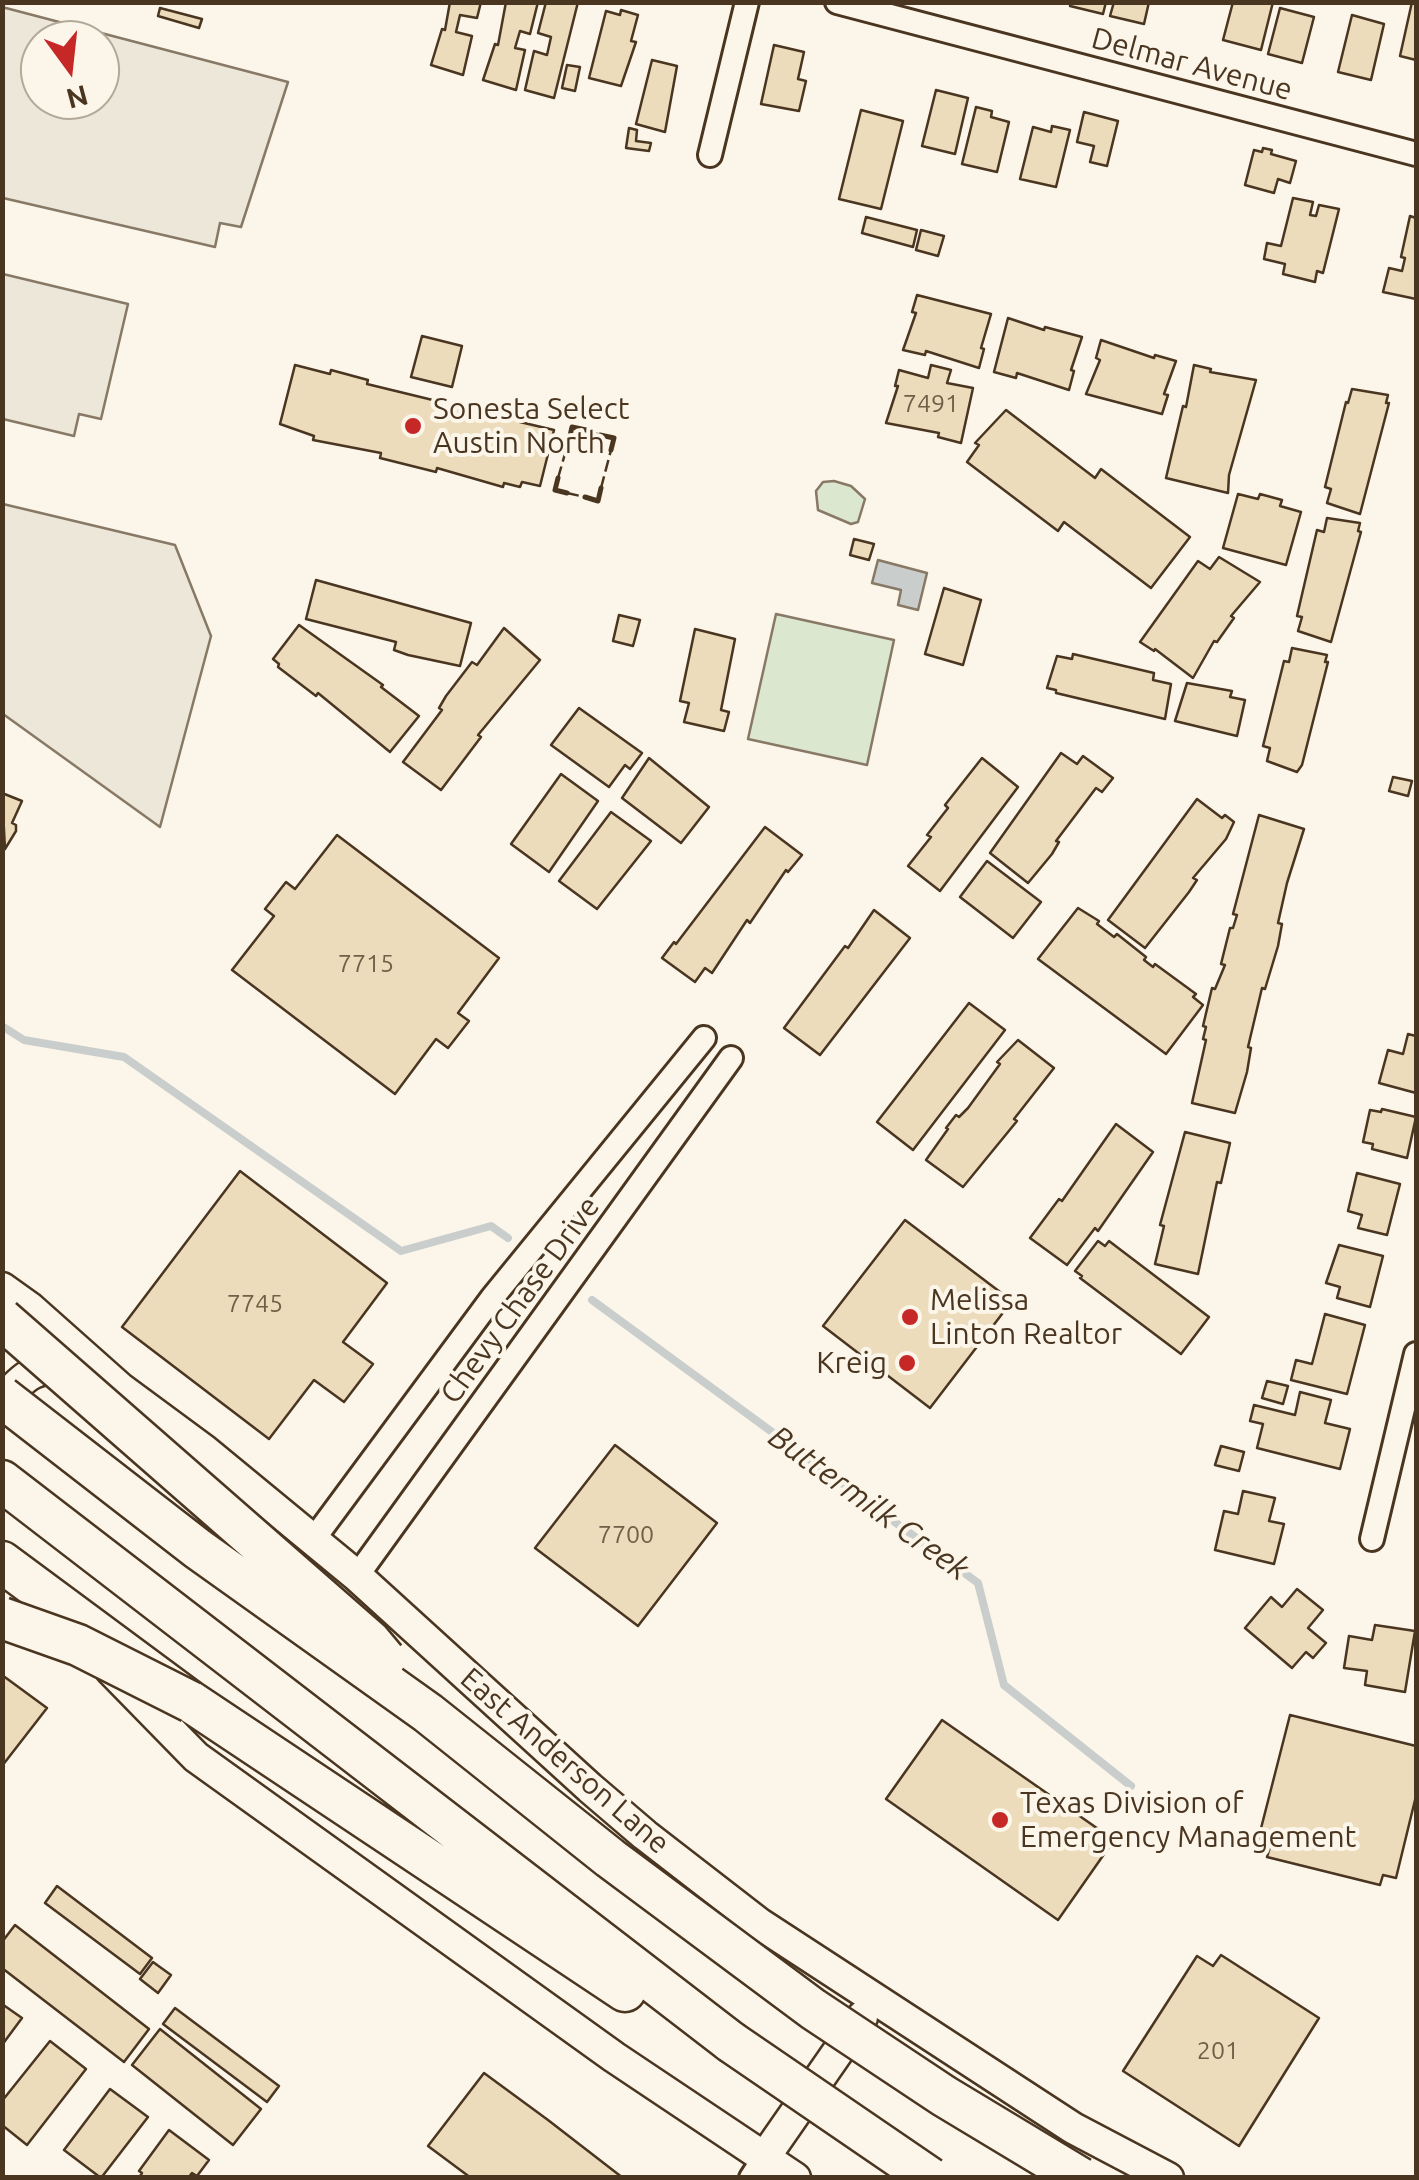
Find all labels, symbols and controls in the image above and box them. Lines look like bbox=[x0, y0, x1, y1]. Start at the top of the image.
north arrow bbox=[20, 20, 120, 120]
street label: Delmar Avenue bbox=[1088, 20, 1296, 108]
text: N bbox=[63, 80, 91, 115]
house number: 7491 bbox=[903, 389, 959, 419]
place label: Sonesta Select Austin North bbox=[433, 391, 629, 462]
marker: Sonesta Select Austin North bbox=[402, 415, 424, 437]
house number: 7715 bbox=[338, 949, 394, 979]
street label: Chevy Chase Drive bbox=[433, 1190, 607, 1410]
place label: Melissa Linton Realtor bbox=[930, 1282, 1122, 1352]
house number: 7745 bbox=[227, 1289, 283, 1319]
marker: Melissa Linton Realtor bbox=[899, 1306, 921, 1328]
place label: Kreig bbox=[816, 1345, 887, 1381]
marker: Kreig bbox=[896, 1352, 918, 1374]
water label: Buttermilk Creek bbox=[761, 1417, 977, 1589]
house number: 7700 bbox=[598, 1520, 654, 1550]
street label: East Anderson Lane bbox=[453, 1660, 677, 1862]
place label: Texas Division of Emergency Management bbox=[1020, 1785, 1356, 1856]
marker: Texas Division of Emergency Management bbox=[989, 1809, 1011, 1831]
house number: 201 bbox=[1197, 2036, 1239, 2066]

